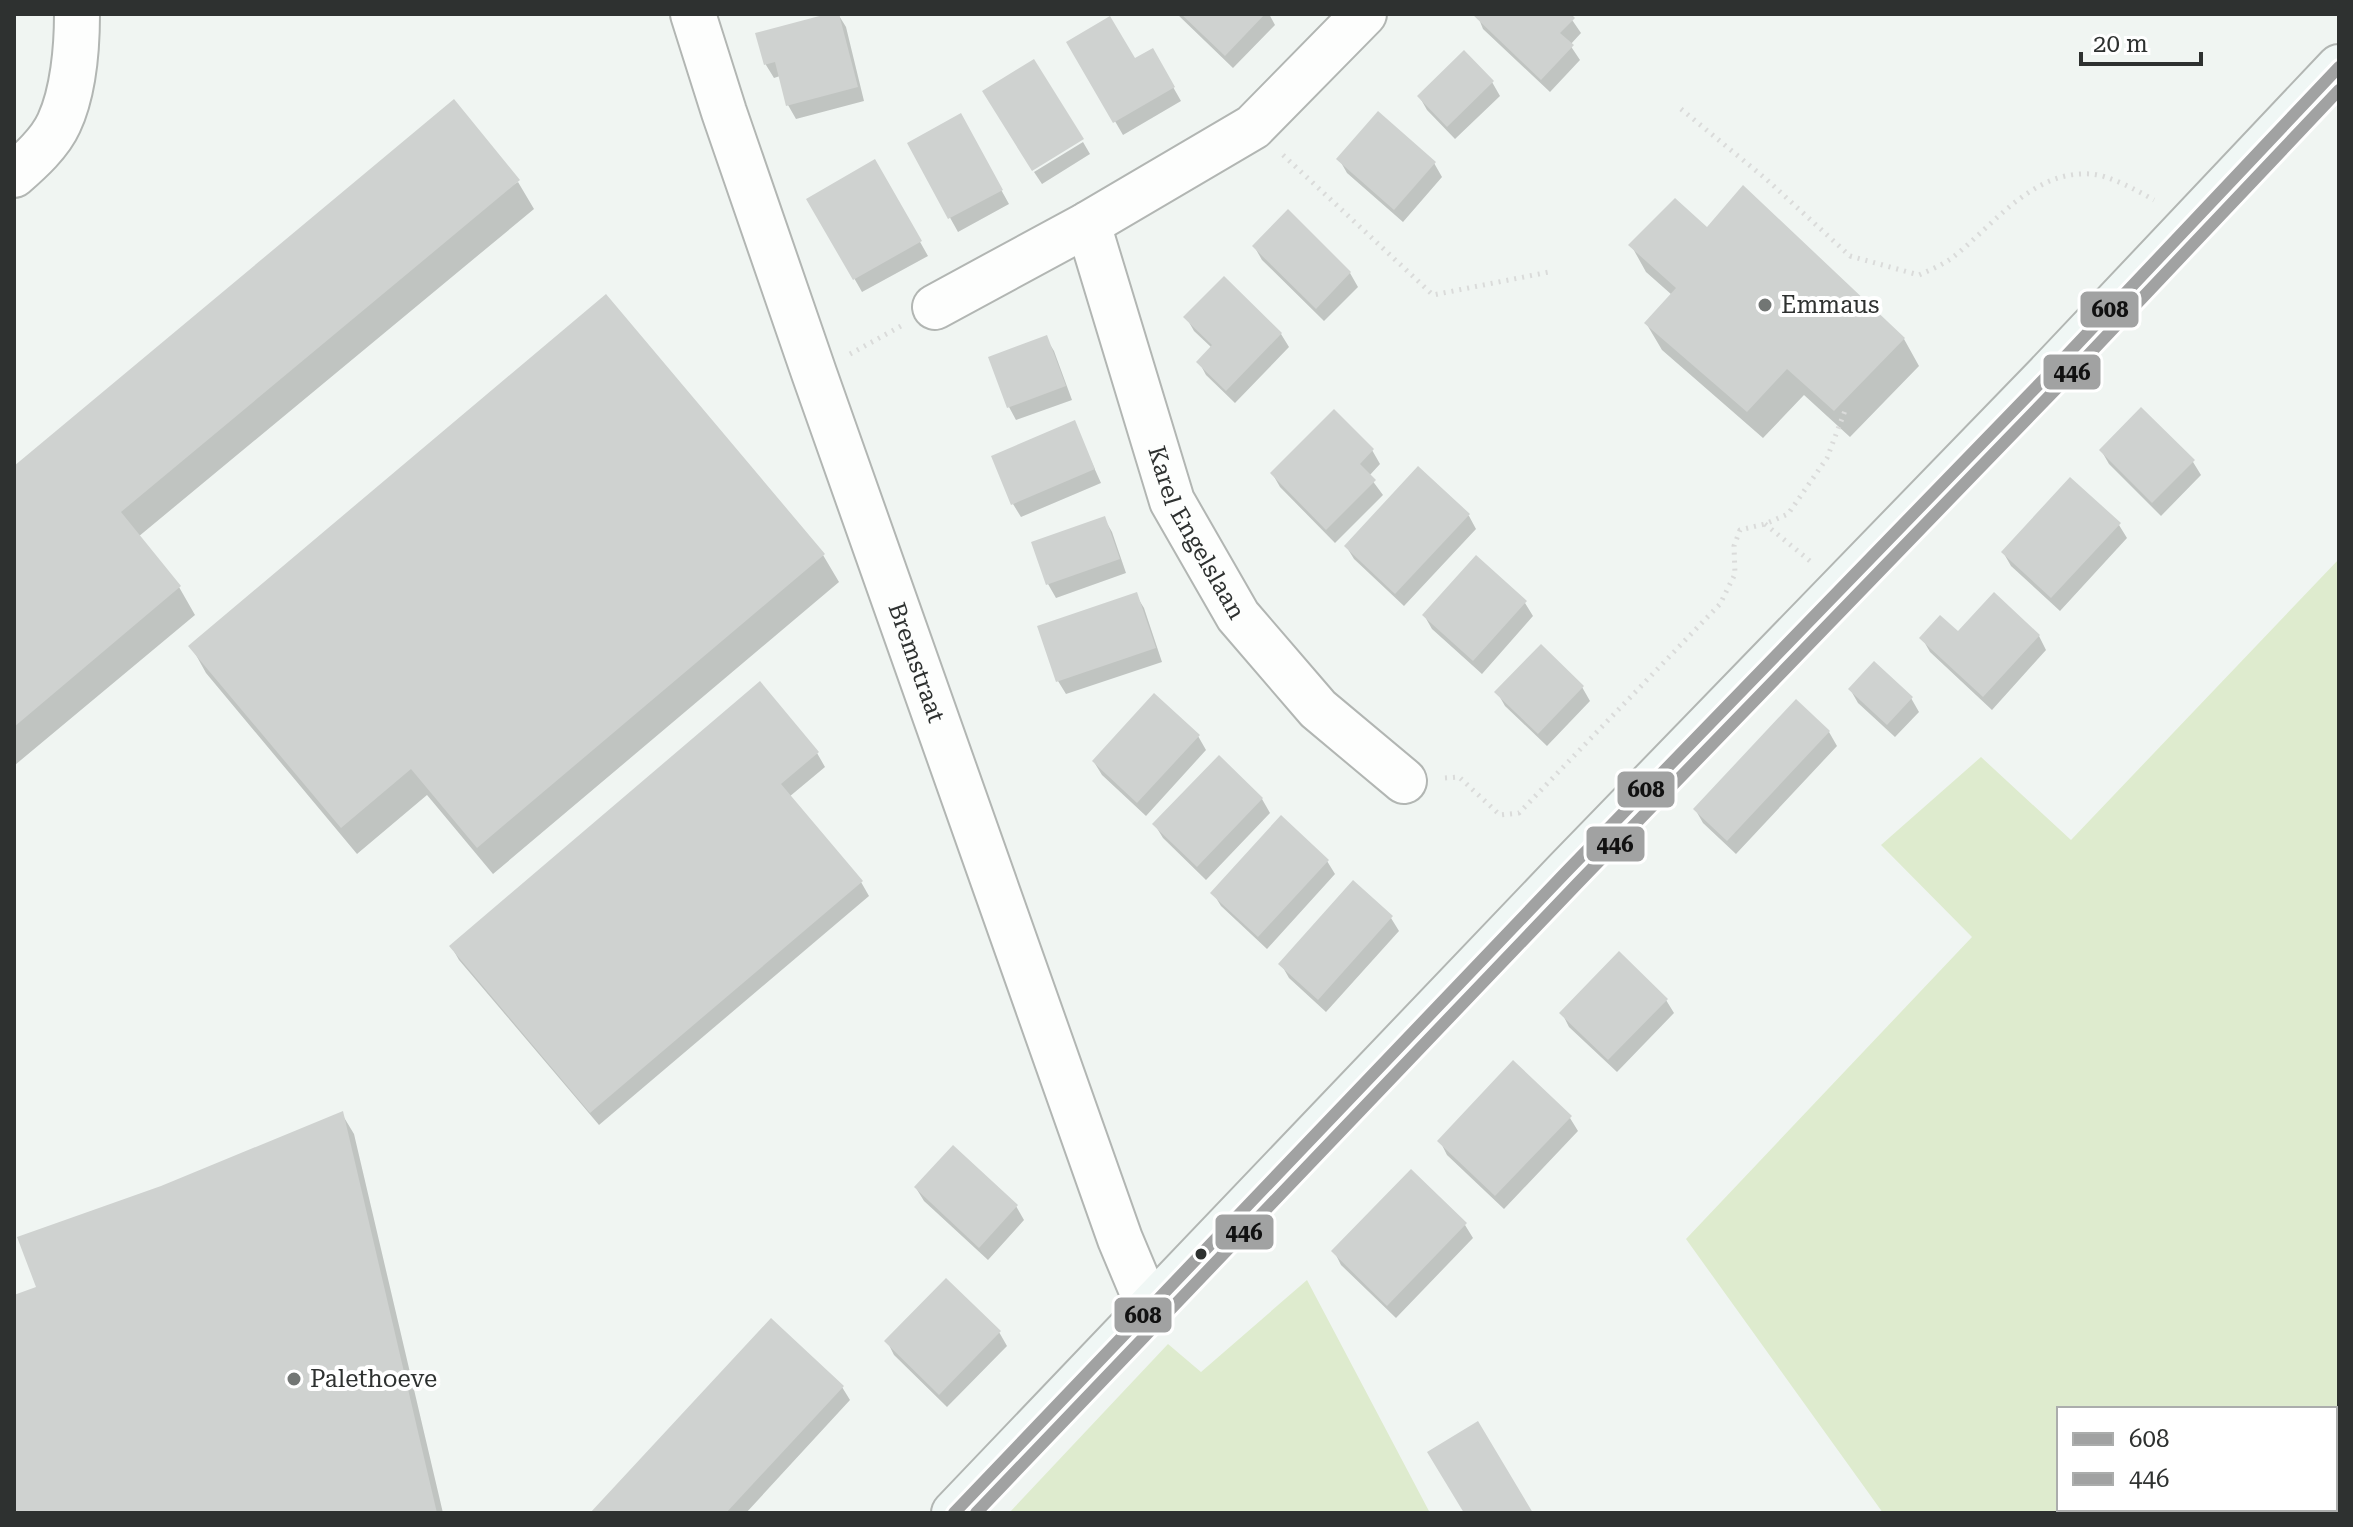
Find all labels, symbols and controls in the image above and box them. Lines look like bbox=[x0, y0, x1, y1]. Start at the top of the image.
scale bar bbox=[2081, 16, 2201, 66]
text: 20 m bbox=[2093, 30, 2148, 58]
line badge: 608 bbox=[2079, 290, 2140, 329]
place label: Emmaus bbox=[1781, 291, 1879, 319]
marker: Emmaus bbox=[1756, 296, 1774, 314]
text: 608 bbox=[2092, 297, 2128, 322]
line badge: 446 bbox=[2042, 353, 2102, 391]
text: 446 bbox=[2054, 360, 2090, 385]
street label: Karel Engelslaan bbox=[1142, 443, 1251, 624]
street label: Bremstraat bbox=[882, 599, 950, 726]
line badge: 608 bbox=[1616, 770, 1676, 809]
text: 608 bbox=[1628, 777, 1664, 802]
line badge: 446 bbox=[1585, 825, 1646, 863]
text: 446 bbox=[1597, 832, 1633, 857]
line badge: 446 bbox=[1214, 1213, 1275, 1251]
text: 446 bbox=[1226, 1220, 1262, 1245]
unlabelled marker bbox=[1193, 1246, 1209, 1262]
line badge: 608 bbox=[1113, 1296, 1173, 1334]
text: 608 bbox=[1125, 1303, 1161, 1328]
place label: Palethoeve bbox=[310, 1365, 437, 1393]
marker: Palethoeve bbox=[285, 1370, 303, 1388]
legend bbox=[2057, 1407, 2337, 1511]
text: 608 bbox=[2129, 1425, 2169, 1453]
text: 446 bbox=[2129, 1465, 2169, 1493]

